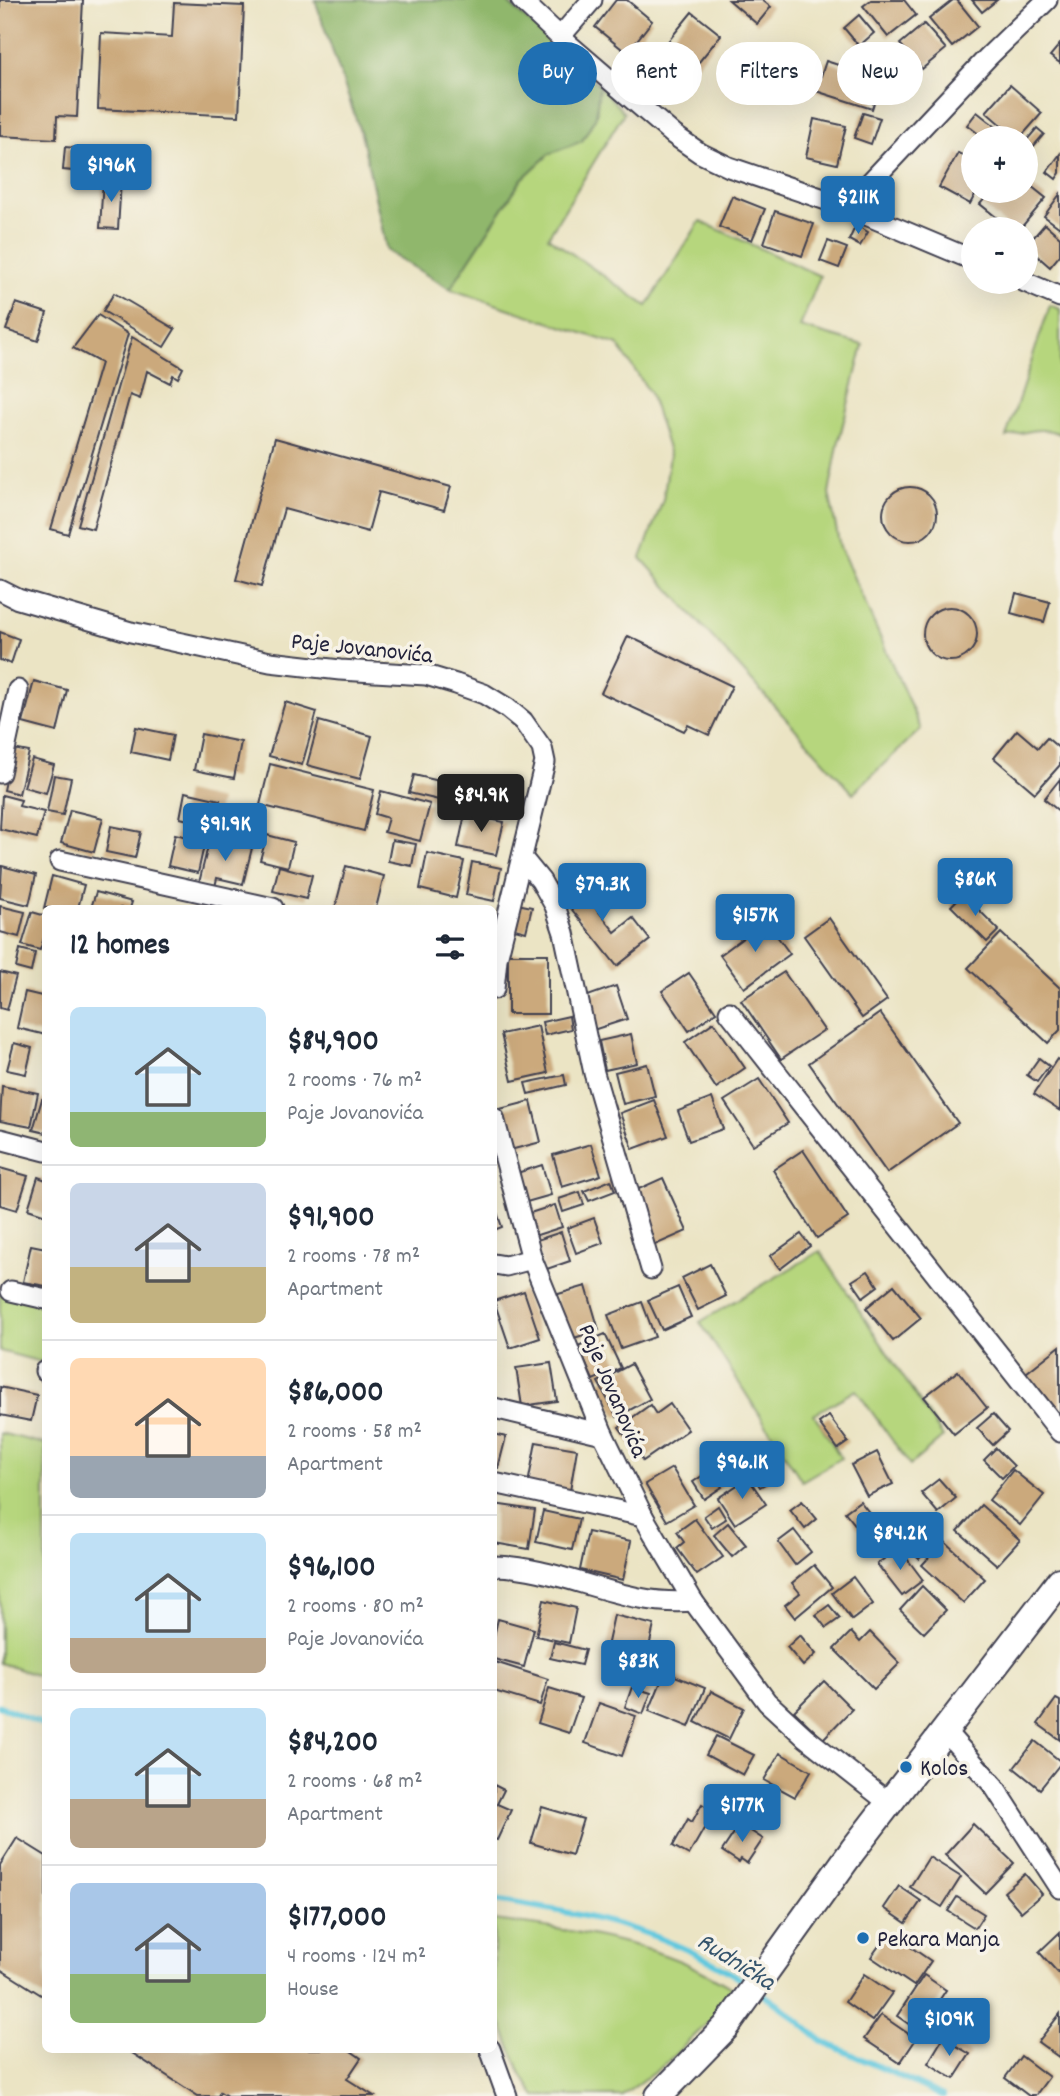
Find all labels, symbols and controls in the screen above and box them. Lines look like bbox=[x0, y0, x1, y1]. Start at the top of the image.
chip: Buy bbox=[518, 42, 597, 105]
chip: Rent bbox=[611, 42, 702, 105]
chip: Filters bbox=[716, 42, 823, 105]
chip: New bbox=[837, 42, 923, 105]
map controls bbox=[961, 126, 1038, 294]
button: + bbox=[961, 126, 1038, 203]
pin: $196K bbox=[62, 144, 160, 204]
text: $196K bbox=[86, 150, 136, 183]
pin: $211K bbox=[809, 176, 907, 236]
text: $211K bbox=[837, 182, 879, 215]
button: − bbox=[961, 217, 1038, 294]
street label: Paje Jovanovića bbox=[289, 626, 435, 674]
pin: $84.9K bbox=[424, 774, 538, 834]
text: $84.9K bbox=[453, 780, 509, 813]
pin: $91.9K bbox=[168, 804, 282, 863]
text: $91.9K bbox=[199, 809, 251, 842]
pin: $86K bbox=[934, 858, 1016, 918]
pin: $79.3K bbox=[545, 864, 659, 923]
text: $86K bbox=[954, 864, 996, 897]
text: $79.3K bbox=[574, 869, 630, 902]
pin: $157K bbox=[706, 894, 804, 954]
text: $157K bbox=[732, 900, 778, 933]
text: 12 homes bbox=[70, 926, 170, 969]
icon: filters bbox=[431, 928, 469, 966]
text: $84,900 bbox=[287, 1022, 379, 1065]
icon: home bbox=[126, 1035, 210, 1119]
text: 2 rooms · 76 m² bbox=[287, 1065, 422, 1098]
text: Paje Jovanovića bbox=[287, 1098, 423, 1131]
text: $91,900 bbox=[287, 1198, 375, 1241]
icon: home bbox=[126, 1211, 210, 1295]
text: 2 rooms · 78 m² bbox=[287, 1241, 420, 1274]
text: Apartment bbox=[287, 1274, 383, 1307]
street label: Paje Jovanovića bbox=[568, 1319, 655, 1464]
text: $86,000 bbox=[287, 1373, 384, 1416]
icon: home bbox=[126, 1386, 210, 1470]
text: 2 rooms · 58 m² bbox=[287, 1416, 422, 1449]
pin: $96.1K bbox=[685, 1442, 799, 1501]
text: $96.1K bbox=[716, 1447, 768, 1480]
text: Apartment bbox=[287, 1449, 383, 1482]
pin: $84.2K bbox=[843, 1512, 957, 1572]
text: $84.2K bbox=[873, 1518, 927, 1551]
text: $96,100 bbox=[287, 1548, 376, 1591]
icon: home bbox=[126, 1561, 210, 1645]
text: 2 rooms · 80 m² bbox=[287, 1591, 424, 1624]
text: Paje Jovanovića bbox=[287, 1624, 423, 1657]
pin: $83K bbox=[597, 1640, 679, 1700]
text: $83K bbox=[617, 1646, 659, 1679]
text: $84,200 bbox=[287, 1723, 378, 1766]
icon: home bbox=[126, 1736, 210, 1820]
place label: Kolos bbox=[920, 1753, 968, 1787]
marker: Kolos bbox=[898, 1759, 914, 1775]
text: 2 rooms · 68 m² bbox=[287, 1766, 423, 1799]
pin: $177K bbox=[693, 1784, 791, 1844]
text: $177K bbox=[720, 1790, 764, 1823]
text: Apartment bbox=[287, 1799, 383, 1832]
text: $177,000 bbox=[287, 1898, 387, 1941]
icon: home bbox=[126, 1911, 210, 1995]
water label: Rudnička bbox=[689, 1924, 783, 2002]
place label: Pekara Manja bbox=[877, 1924, 1000, 1958]
marker: Pekara Manja bbox=[855, 1930, 871, 1946]
text: 4 rooms · 124 m² bbox=[287, 1941, 426, 1974]
text: House bbox=[287, 1974, 339, 2007]
pin: $109K bbox=[900, 1998, 998, 2058]
text: $109K bbox=[924, 2004, 974, 2037]

